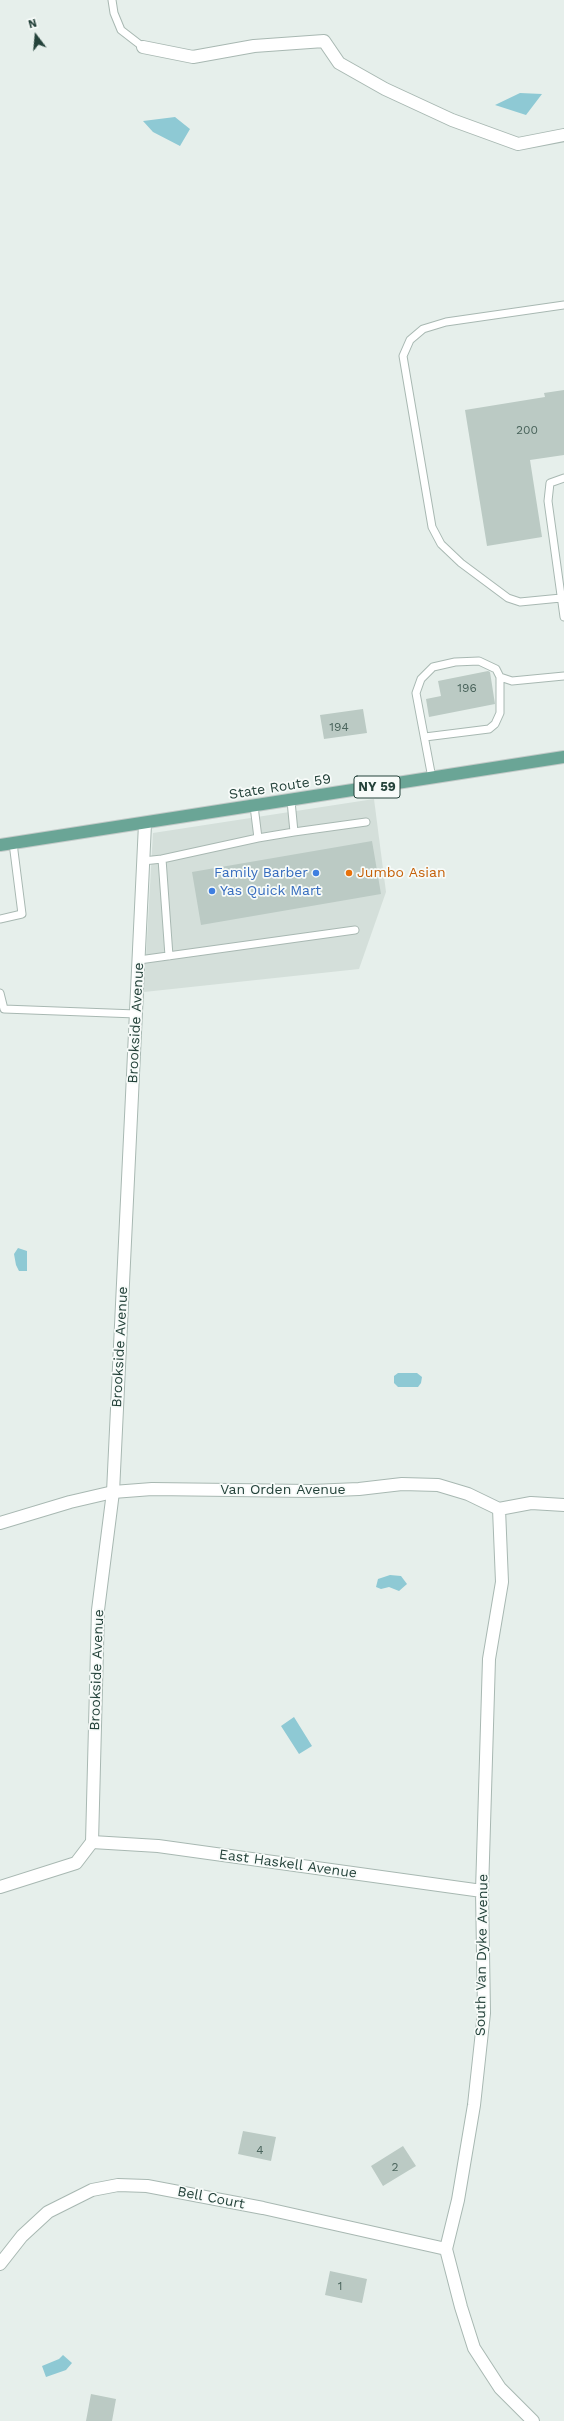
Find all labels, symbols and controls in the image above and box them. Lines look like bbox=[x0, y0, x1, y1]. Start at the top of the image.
north arrow bbox=[16, 16, 56, 56]
text: N bbox=[27, 17, 38, 31]
house number: 200 bbox=[516, 423, 538, 437]
house number: 196 bbox=[457, 681, 477, 695]
house number: 194 bbox=[329, 720, 349, 734]
street label: State Route 59 bbox=[228, 771, 332, 803]
road number: NY 59 bbox=[354, 776, 400, 798]
place label: Family Barber bbox=[214, 865, 308, 881]
place label: Jumbo Asian bbox=[357, 865, 446, 881]
marker: Family Barber bbox=[311, 868, 321, 878]
marker: Jumbo Asian bbox=[344, 868, 354, 878]
place label: Yas Quick Mart bbox=[220, 883, 321, 899]
marker: Yas Quick Mart bbox=[207, 886, 217, 896]
street label: Brookside Avenue bbox=[124, 962, 148, 1084]
street label: Brookside Avenue bbox=[108, 1286, 132, 1408]
street label: Van Orden Avenue bbox=[220, 1482, 346, 1498]
street label: Brookside Avenue bbox=[86, 1609, 108, 1731]
street label: East Haskell Avenue bbox=[218, 1846, 358, 1882]
street label: South Van Dyke Avenue bbox=[472, 1874, 492, 2036]
house number: 4 bbox=[256, 2143, 264, 2157]
house number: 2 bbox=[392, 2160, 398, 2174]
street label: Bell Court bbox=[176, 2183, 246, 2213]
house number: 1 bbox=[338, 2279, 342, 2293]

